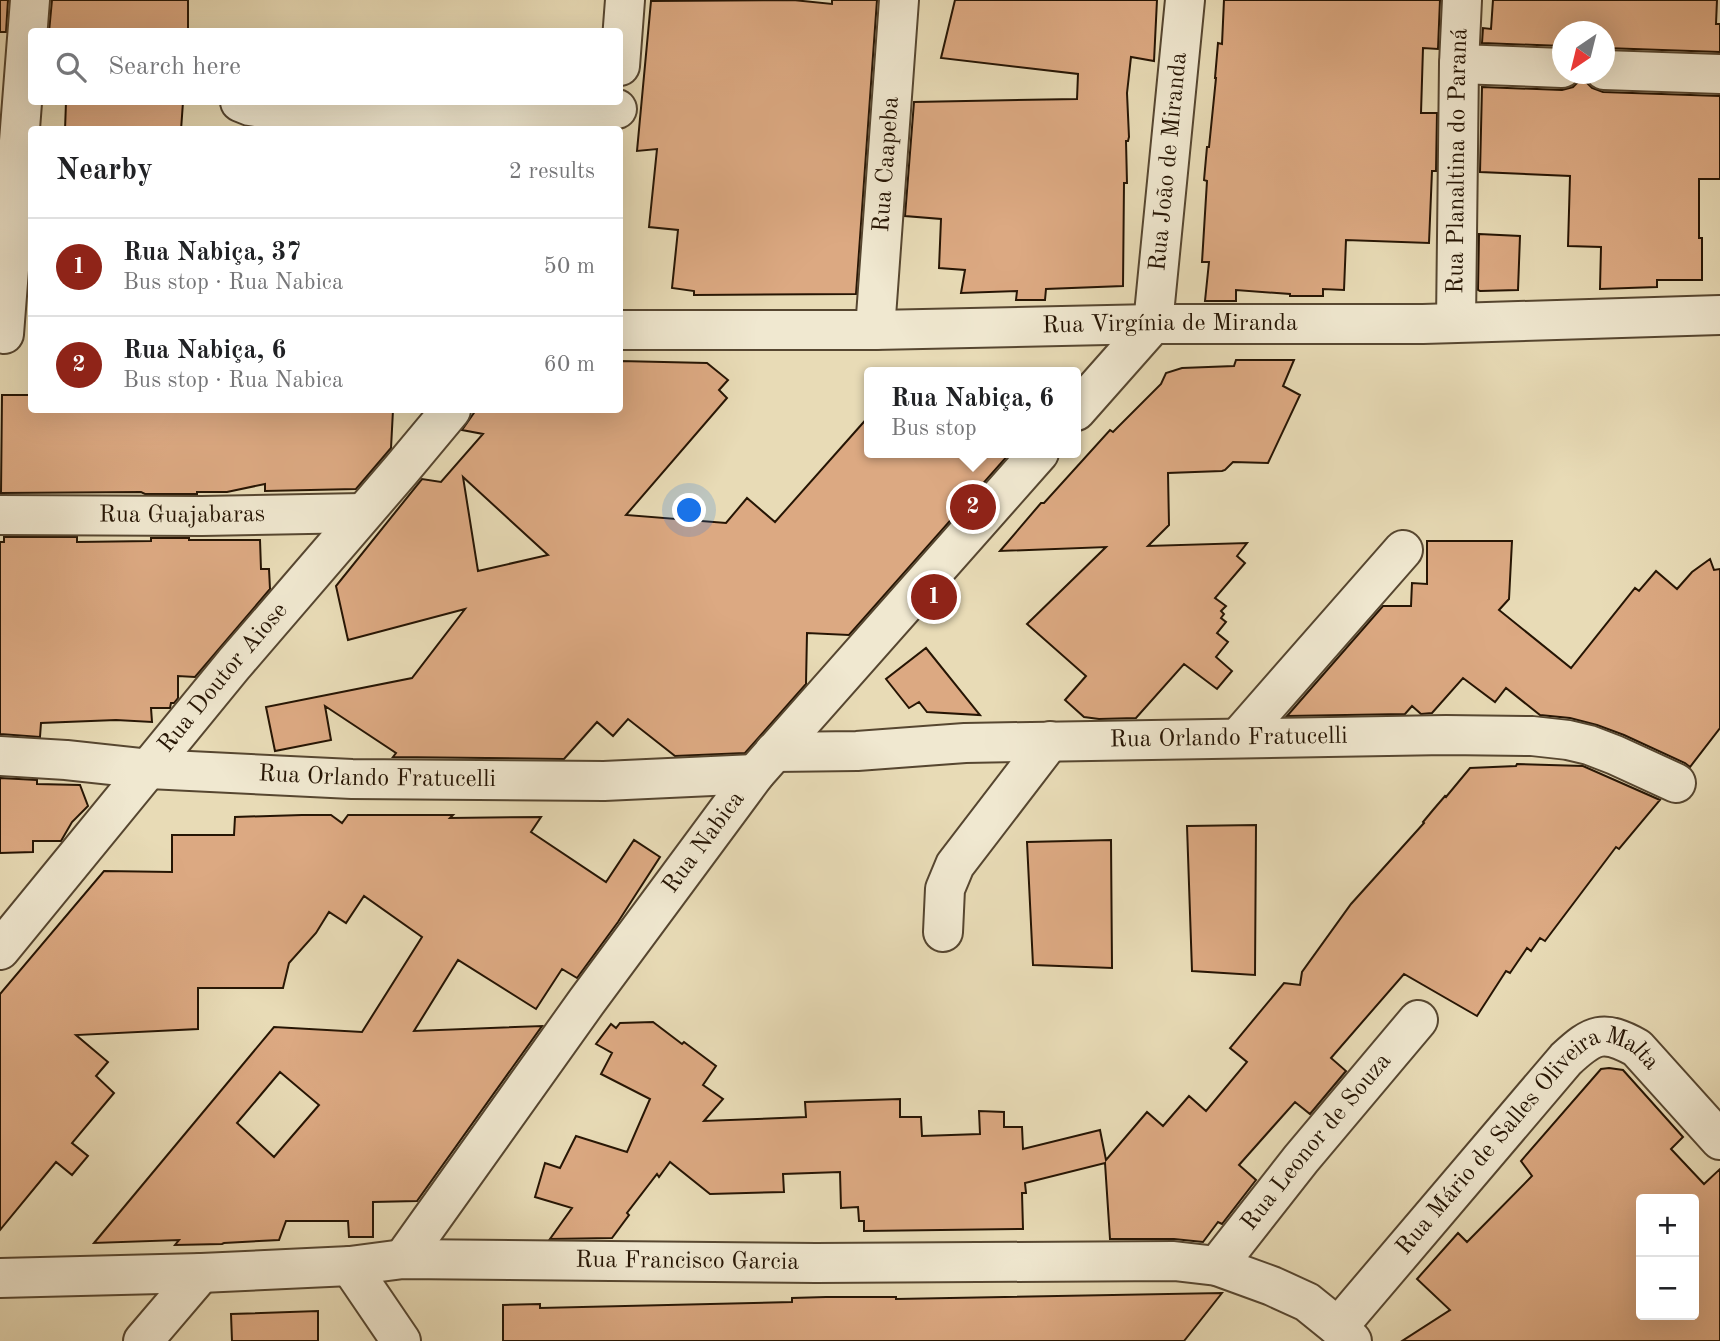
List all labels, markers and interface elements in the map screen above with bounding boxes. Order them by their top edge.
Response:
north arrow [1552,21,1615,84]
street label: Rua Planaltina do Paraná [1444,27,1473,294]
search box [28,28,623,105]
icon: search [52,48,90,86]
street label: Rua João de Miranda [1146,51,1192,272]
text: Search here [108,54,241,80]
street label: Rua Caapeba [870,96,904,233]
text: Nearby [56,156,153,186]
text: 2 results [509,160,595,183]
text: Rua Nabiça, 37 [123,240,301,266]
text: 1 [72,255,86,278]
text: 50 m [544,255,595,278]
text: Bus stop · Rua Nabica [123,271,343,294]
street label: Rua Virgínia de Miranda [1042,312,1298,338]
text: Rua Nabiça, 6 [123,338,286,364]
text: 2 [72,353,86,376]
text: 60 m [544,353,595,376]
popup [864,367,1081,458]
text: Bus stop · Rua Nabica [123,369,343,392]
text: Rua Nabiça, 6 [891,386,1054,412]
text: Bus stop [891,417,977,440]
pin: 2 [950,481,996,533]
your location [672,493,706,527]
street label: Rua Guajabaras [99,503,265,528]
pin: 1 [911,571,957,623]
street label: Rua Doutor Aiose [154,599,293,758]
street label: Rua Orlando Fratucelli [1110,725,1348,753]
street label: Rua Orlando Fratucelli [258,762,496,792]
street label: Rua Nabica [659,787,750,898]
street label: Rua Mário de Salles Oliveira Malta [1392,1024,1663,1260]
street label: Rua Leonor de Souza [1237,1049,1396,1235]
map controls [1636,1194,1699,1320]
button: + [1636,1194,1699,1257]
street label: Rua Francisco Garcia [575,1249,799,1275]
button: − [1636,1257,1699,1320]

